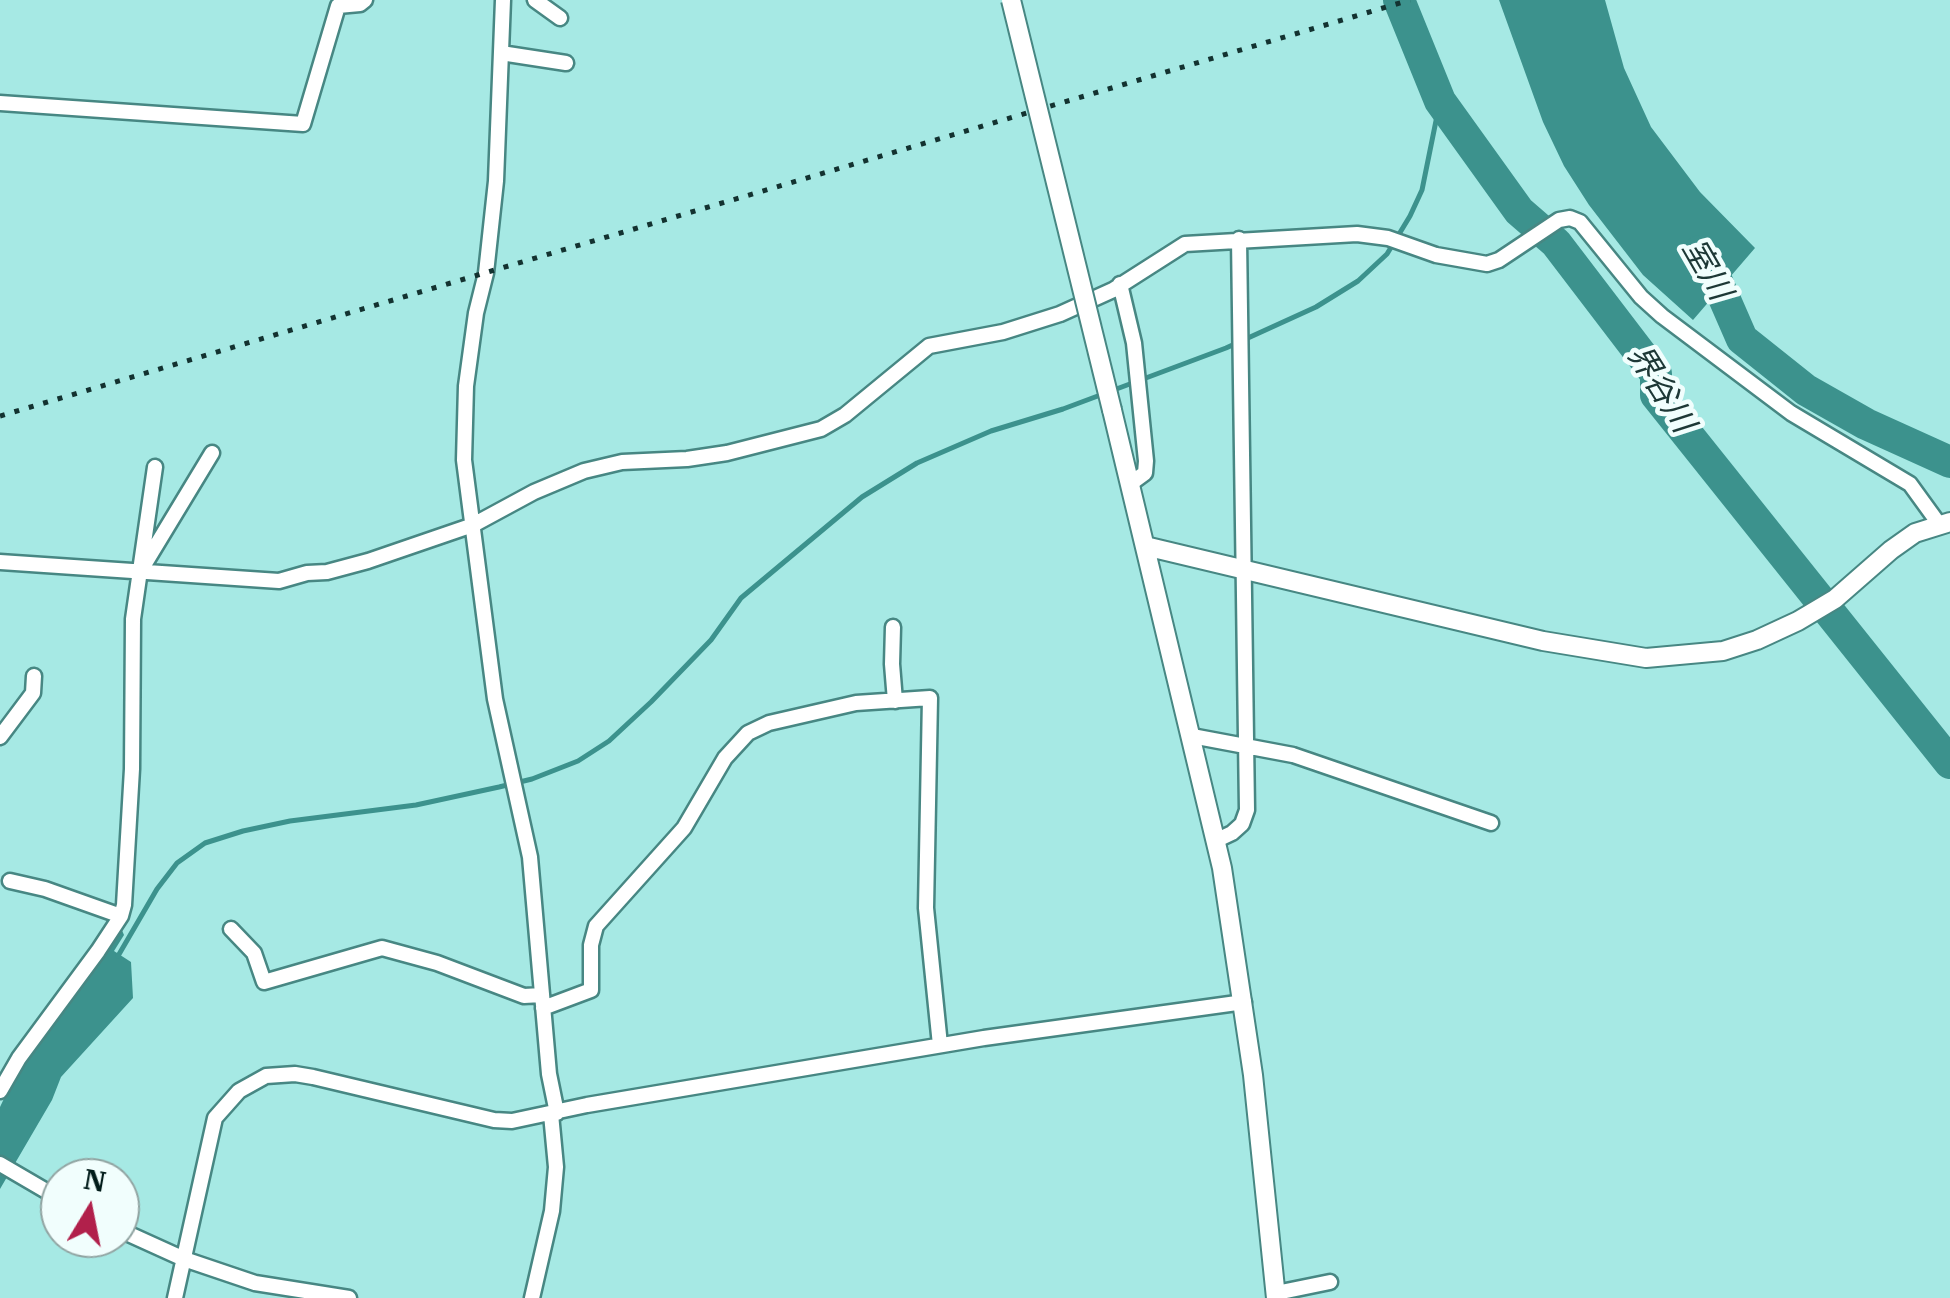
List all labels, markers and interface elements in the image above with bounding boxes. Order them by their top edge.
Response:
water label: 室川 [1673,233,1739,307]
water label: 界谷川 [1618,338,1702,440]
north arrow [40,1158,140,1258]
text: N [81,1160,109,1200]

